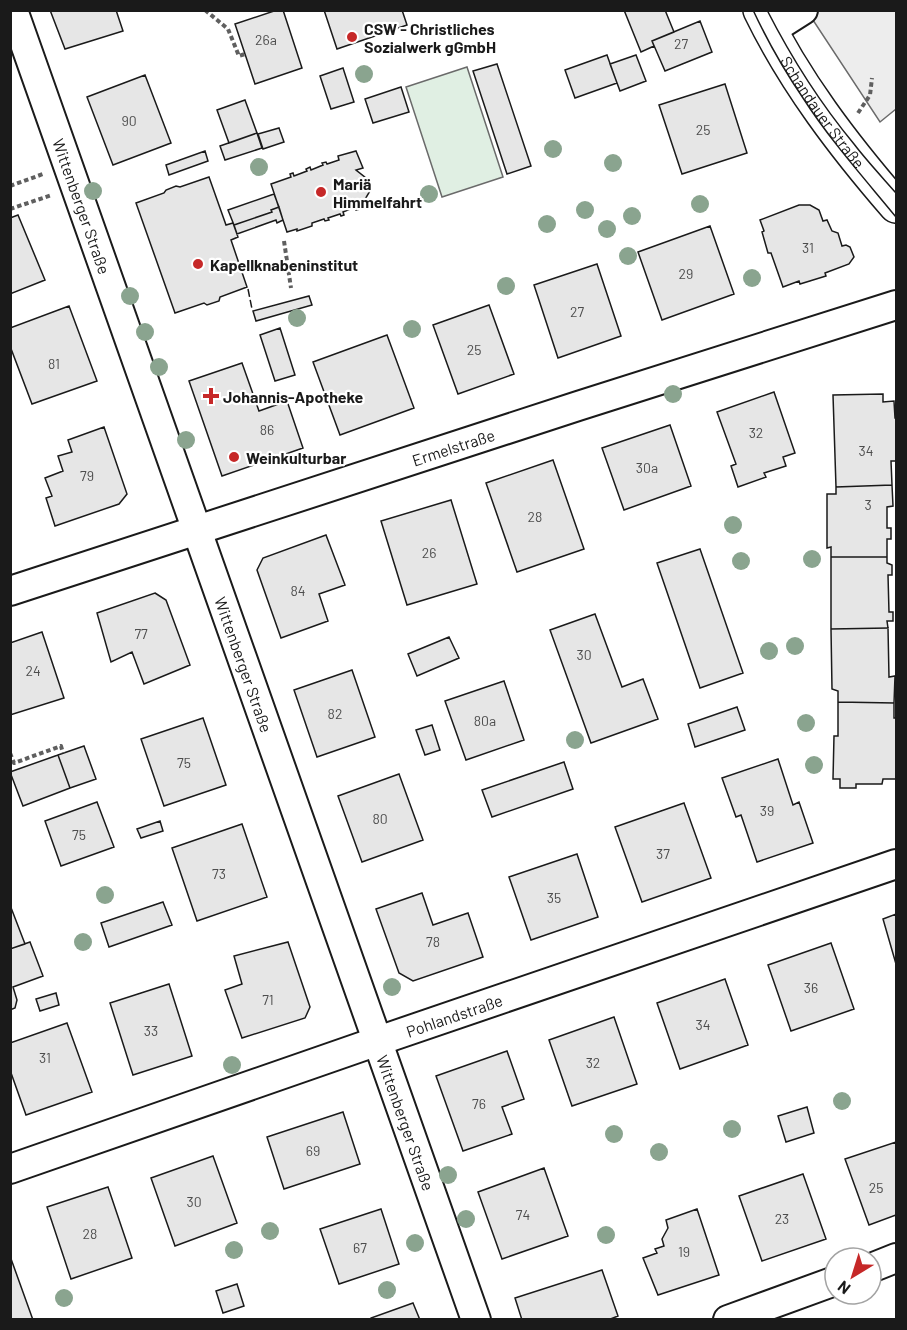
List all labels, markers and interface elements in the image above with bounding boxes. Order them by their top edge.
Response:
place label: CSW - Christliches Sozialwerk gGmbH [364,19,496,56]
marker: CSW - Christliches Sozialwerk gGmbH [345,30,359,44]
house number: 26a [255,31,277,48]
house number: 27 [674,35,688,52]
street label: Schandauer Straße [777,52,869,171]
house number: 90 [121,112,137,129]
house number: 25 [696,121,710,138]
street label: Wittenberger Straße [50,136,115,276]
place label: Mariä Himmelfahrt [333,174,422,211]
marker: Mariä Himmelfahrt [314,185,328,199]
house number: 31 [802,239,814,256]
place label: Kapellknabeninstitut [210,255,358,274]
marker: Kapellknabeninstitut [191,257,205,271]
house number: 29 [679,265,693,282]
house number: 27 [570,303,584,320]
house number: 25 [467,341,481,358]
house number: 81 [48,355,60,372]
place label: Johannis-Apotheke [223,387,363,406]
marker: Johannis-Apotheke [204,389,218,403]
house number: 86 [260,421,274,438]
street label: Ermelstraße [409,424,497,469]
house number: 32 [749,424,763,441]
house number: 34 [859,442,873,459]
place label: Weinkulturbar [246,448,346,467]
marker: Weinkulturbar [227,450,241,464]
house number: 30a [636,459,658,476]
house number: 79 [80,467,94,484]
house number: 3 [864,496,872,513]
house number: 28 [528,508,542,525]
house number: 26 [422,544,436,561]
house number: 84 [290,582,306,599]
street label: Wittenberger Straße [212,594,277,735]
house number: 77 [134,625,148,642]
house number: 30 [576,646,592,663]
house number: 24 [25,662,41,679]
house number: 82 [328,705,342,722]
house number: 80a [474,712,496,729]
house number: 75 [177,754,191,771]
house number: 39 [760,802,774,819]
house number: 80 [372,810,388,827]
house number: 75 [72,826,86,843]
house number: 37 [656,845,670,862]
house number: 73 [212,865,226,882]
house number: 35 [547,889,561,906]
house number: 78 [426,933,440,950]
house number: 36 [804,979,818,996]
street label: Pohlandstraße [403,990,505,1040]
house number: 71 [262,991,274,1008]
house number: 34 [696,1016,710,1033]
house number: 33 [144,1022,158,1039]
house number: 31 [39,1049,51,1066]
street label: Wittenberger Straße [374,1052,439,1193]
house number: 32 [586,1054,600,1071]
house number: 76 [472,1095,486,1112]
house number: 69 [306,1142,320,1159]
house number: 25 [869,1179,883,1196]
house number: 30 [186,1193,202,1210]
house number: 74 [516,1206,530,1223]
house number: 23 [775,1210,789,1227]
house number: 28 [83,1225,97,1242]
house number: 67 [353,1239,367,1256]
house number: 19 [678,1243,690,1260]
north arrow [823,1246,883,1306]
text: N [833,1277,853,1299]

